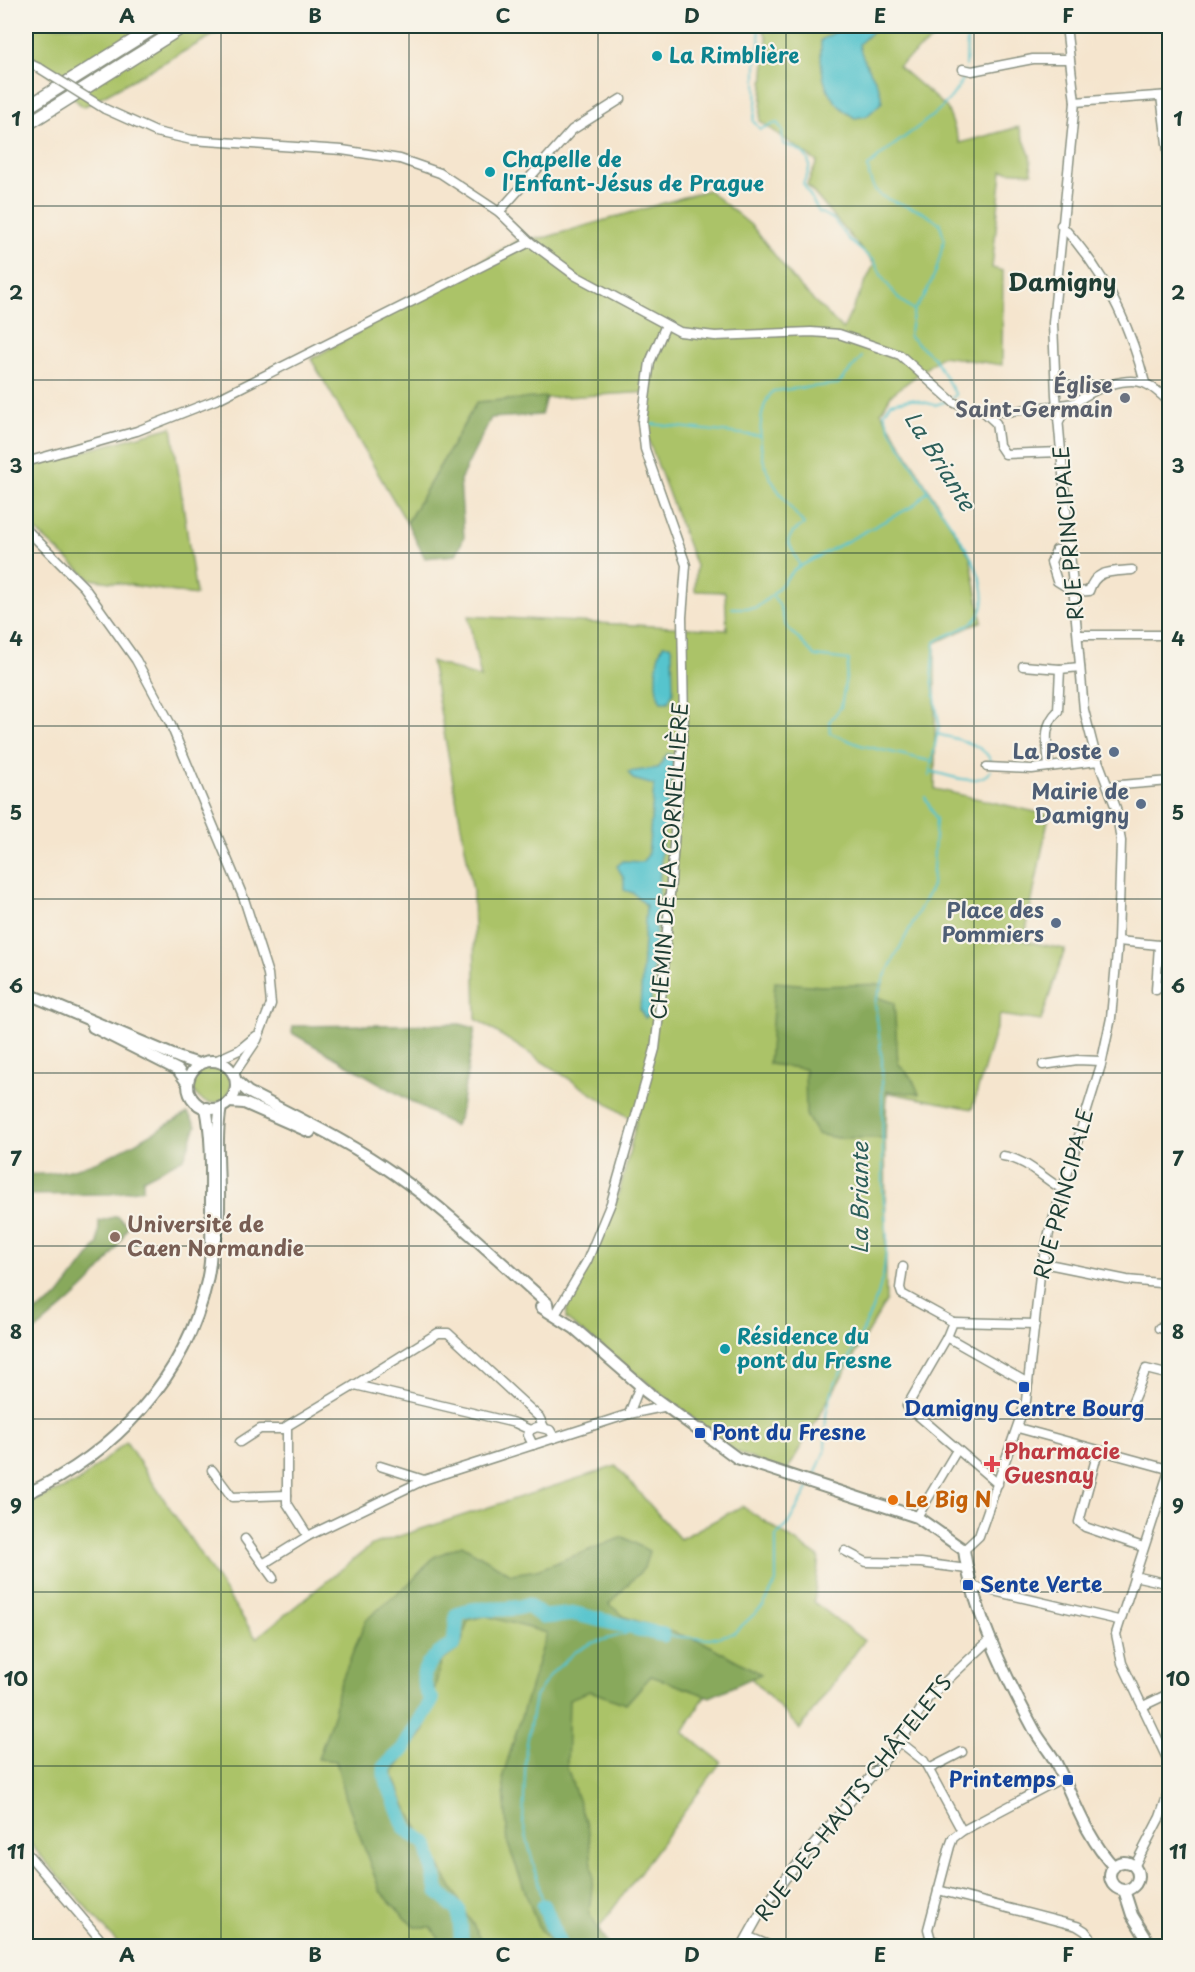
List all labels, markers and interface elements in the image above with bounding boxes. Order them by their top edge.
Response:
text: A [119,0,135,30]
text: B [308,0,322,30]
text: C [495,0,511,30]
text: D [684,0,700,30]
text: E [874,0,886,30]
text: F [1062,0,1074,30]
place label: La Rimblière [669,38,800,70]
marker: La Rimblière [650,49,664,63]
text: 1 [11,103,21,133]
text: 1 [1173,103,1183,133]
place label: Chapelle de l'Enfant-Jésus de Prague [502,142,764,198]
marker: Chapelle de l'Enfant-Jésus de Prague [483,165,497,179]
district label: Damigny [1008,263,1116,299]
text: 2 [9,277,23,307]
text: 2 [1171,277,1185,307]
place label: Église Saint-Germain [955,368,1113,424]
marker: Église Saint-Germain [1118,391,1132,405]
water label: La Briante [898,404,985,517]
street label: RUE PRINCIPALE [1043,444,1091,622]
text: 3 [9,450,23,480]
text: 3 [1171,450,1185,480]
text: 4 [9,623,23,653]
text: 4 [1171,623,1185,653]
street label: CHEMIN DE LA CORNEILLIÈRE [641,701,695,1021]
place label: La Poste [1013,734,1102,766]
marker: La Poste [1107,745,1121,759]
place label: Mairie de Damigny [1031,774,1129,830]
text: 5 [10,797,22,827]
marker: Mairie de Damigny [1134,797,1148,811]
text: 5 [1172,797,1184,827]
place label: Place des Pommiers [942,893,1044,949]
marker: Place des Pommiers [1049,916,1063,930]
text: 6 [9,970,23,1000]
text: 6 [1171,970,1185,1000]
street label: RUE PRINCIPALE [1024,1105,1100,1282]
water label: La Briante [842,1141,875,1254]
text: 7 [10,1143,22,1173]
text: 7 [1172,1143,1184,1173]
place label: Université de Caen Normandie [127,1207,304,1263]
marker: Université de Caen Normandie [108,1230,122,1244]
text: 8 [10,1316,22,1346]
text: 8 [1172,1316,1184,1346]
place label: Résidence du pont du Fresne [737,1319,892,1375]
marker: Résidence du pont du Fresne [718,1342,732,1356]
marker: Damigny Centre Bourg [1017,1380,1031,1394]
place label: Damigny Centre Bourg [904,1391,1144,1423]
place label: Pont du Fresne [712,1415,866,1447]
marker: Pont du Fresne [693,1426,707,1440]
place label: Pharmacie Guesnay [1004,1434,1120,1490]
marker: Pharmacie Guesnay [985,1457,999,1471]
place label: Le Big N [905,1482,991,1514]
text: 9 [10,1490,22,1520]
text: 9 [1172,1490,1184,1520]
marker: Le Big N [886,1493,900,1507]
place label: Sente Verte [980,1567,1102,1599]
marker: Sente Verte [961,1578,975,1592]
text: 10 [4,1663,28,1693]
text: 10 [1166,1663,1190,1693]
street label: RUE DES HAUTS CHÂTELETS [746,1667,959,1927]
place label: Printemps [948,1762,1056,1794]
marker: Printemps [1061,1773,1075,1787]
text: 11 [7,1836,25,1866]
text: 11 [1169,1836,1187,1866]
text: A [119,1939,135,1969]
text: B [308,1939,322,1969]
text: C [495,1939,511,1969]
text: D [684,1939,700,1969]
text: E [874,1939,886,1969]
text: F [1062,1939,1074,1969]

